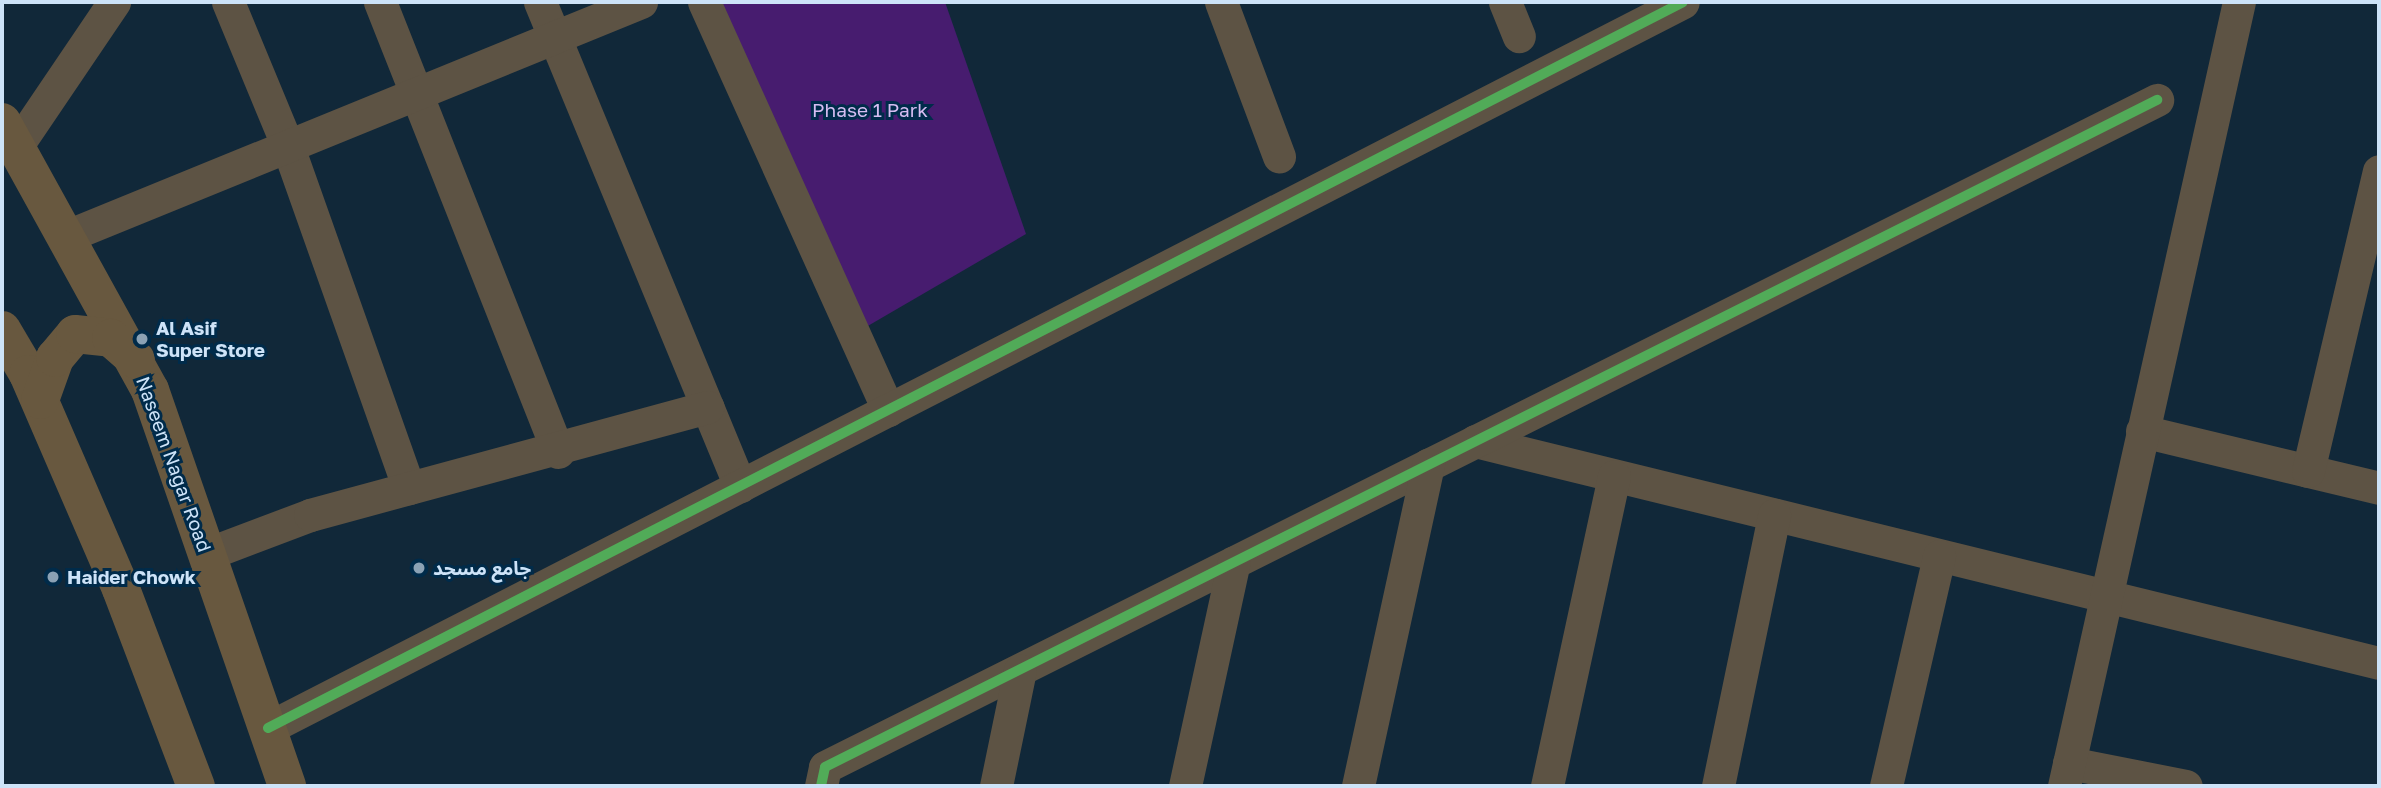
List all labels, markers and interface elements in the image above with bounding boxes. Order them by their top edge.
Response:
park label: Phase 1 Park [812,99,928,121]
place label: Al Asif Super Store [156,317,265,361]
marker: Al Asif Super Store [134,331,150,347]
street label: Naseem Nagar Road [132,373,216,555]
place label: جامع مسجد [433,557,531,579]
marker: جامع مسجد [411,560,427,576]
place label: Haider Chowk [67,566,196,588]
marker: Haider Chowk [45,569,61,585]

